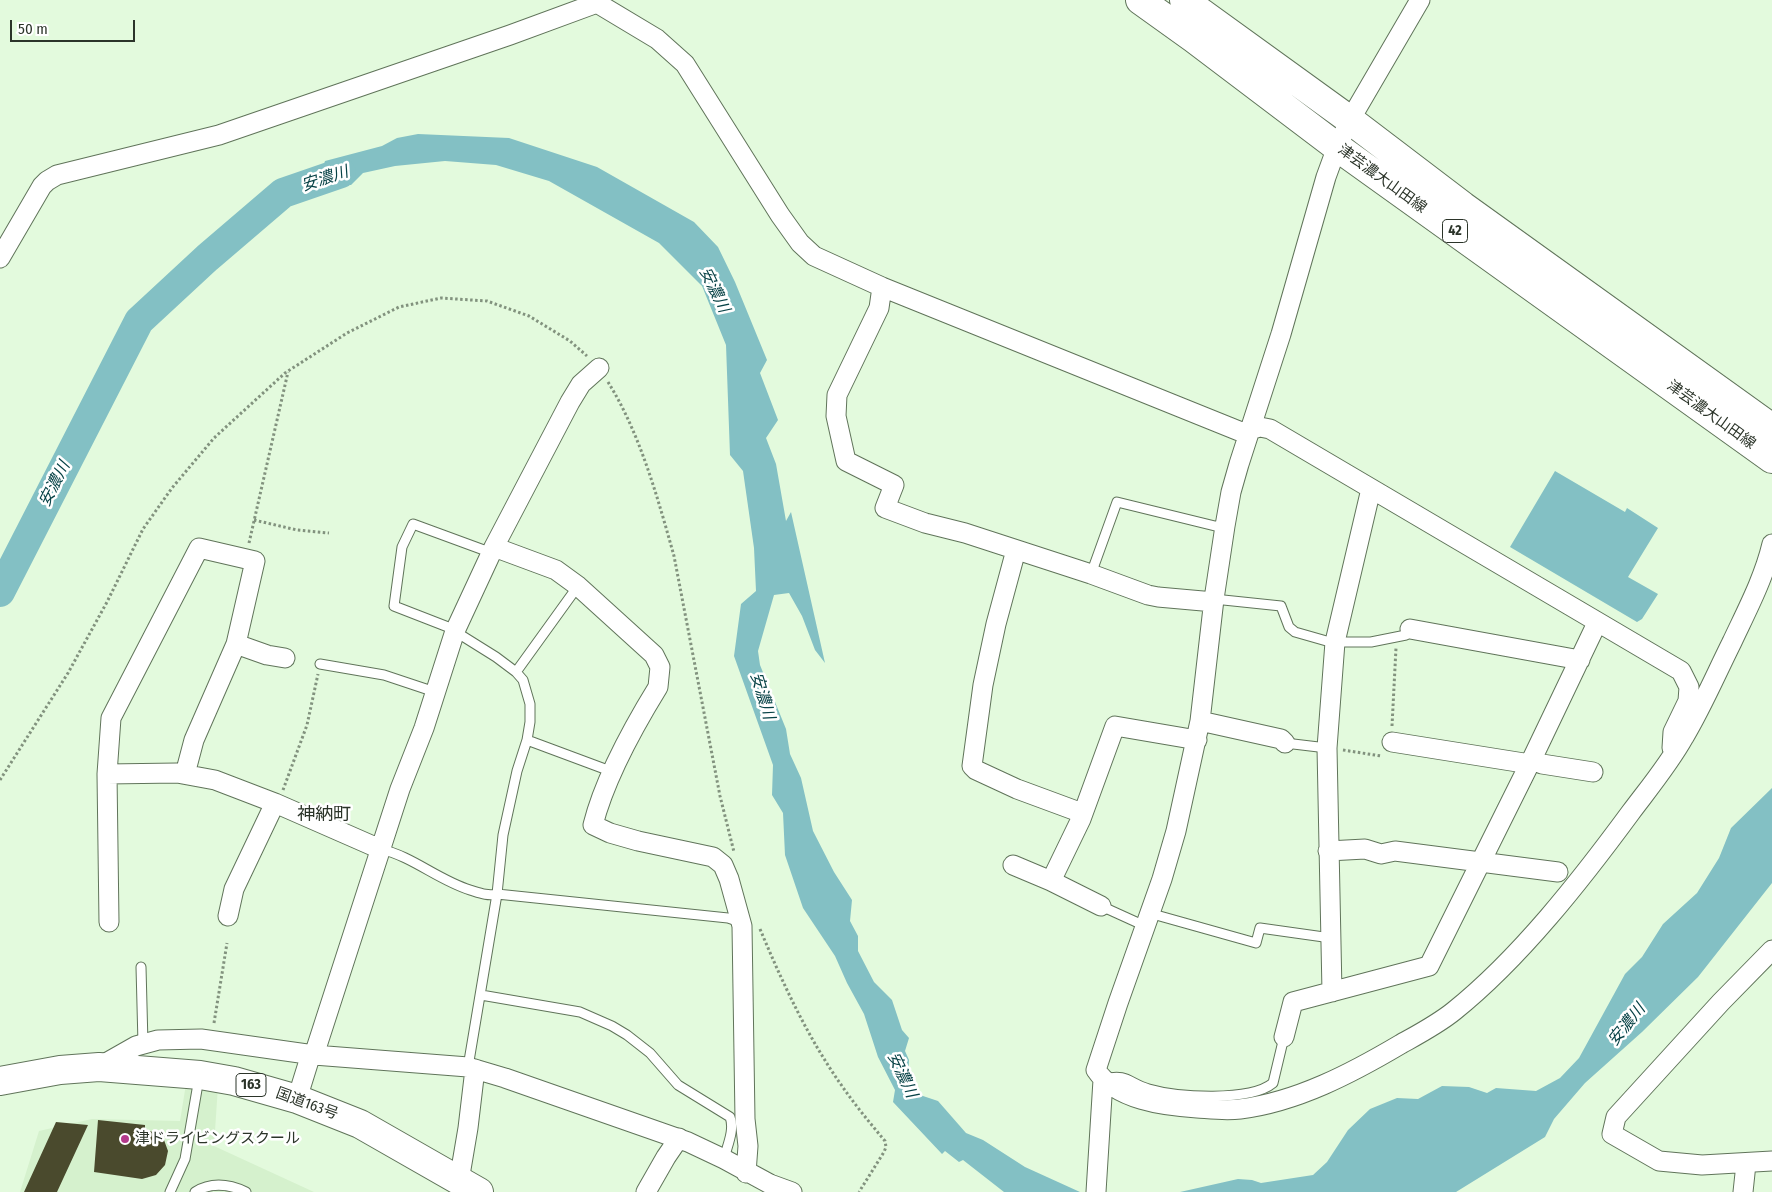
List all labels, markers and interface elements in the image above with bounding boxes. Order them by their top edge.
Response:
scale bar [12,10,138,42]
text: 50 m [18,20,48,38]
street label: 津芸濃大山田線 [1334,141,1430,217]
water label: 安濃川 [299,162,351,196]
road number: 42 [1442,220,1468,242]
water label: 安濃川 [695,264,733,316]
street label: 津芸濃大山田線 [1663,377,1759,453]
water label: 安濃川 [36,458,74,510]
water label: 安濃川 [746,670,778,722]
district label: 神納町 [297,804,351,826]
water label: 安濃川 [1604,1000,1650,1050]
water label: 安濃川 [883,1049,921,1101]
road number: 163 [236,1074,266,1096]
street label: 国道163号 [273,1084,341,1124]
place label: 津ドライビングスクール [135,1130,300,1148]
marker: 津ドライビングスクール [119,1133,131,1145]

